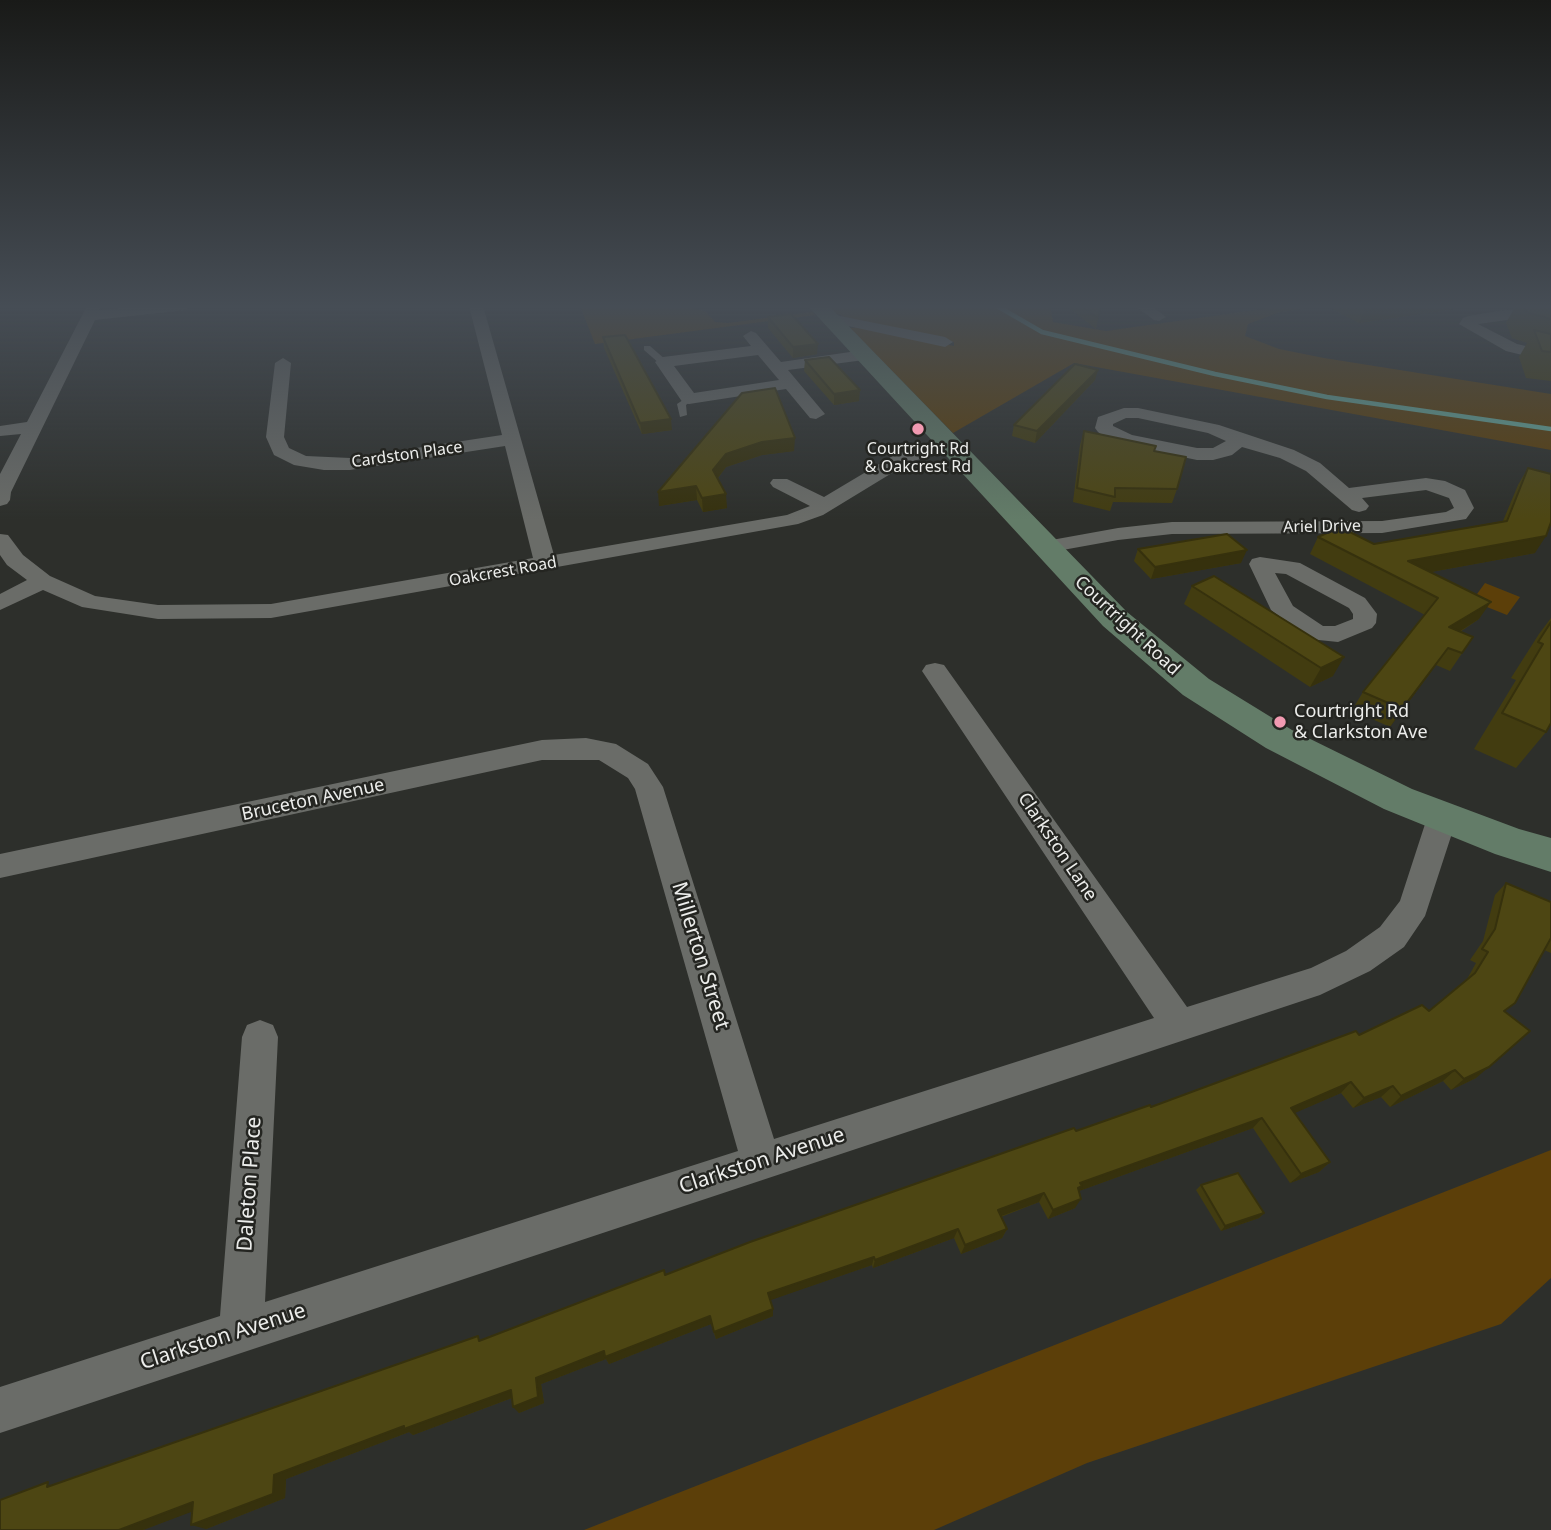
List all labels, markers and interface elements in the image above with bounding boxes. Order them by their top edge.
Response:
marker: Courtright Rd & Oakcrest Rd [910,421,926,437]
street label: Cardston Place [350,438,464,472]
place label: Courtright Rd & Oakcrest Rd [865,439,971,477]
street label: Ariel Drive [1283,517,1361,537]
street label: Oakcrest Road [448,553,558,591]
street label: Courtright Road [1070,572,1184,680]
place label: Courtright Rd & Clarkston Ave [1294,701,1428,744]
marker: Courtright Rd & Clarkston Ave [1272,714,1288,730]
street label: Bruceton Avenue [240,774,386,826]
street label: Clarkston Lane [1013,789,1101,905]
street label: Millerton Street [666,879,734,1033]
street label: Daleton Place [233,1116,267,1252]
street label: Clarkston Avenue [676,1122,848,1200]
street label: Clarkston Avenue [137,1298,309,1376]

